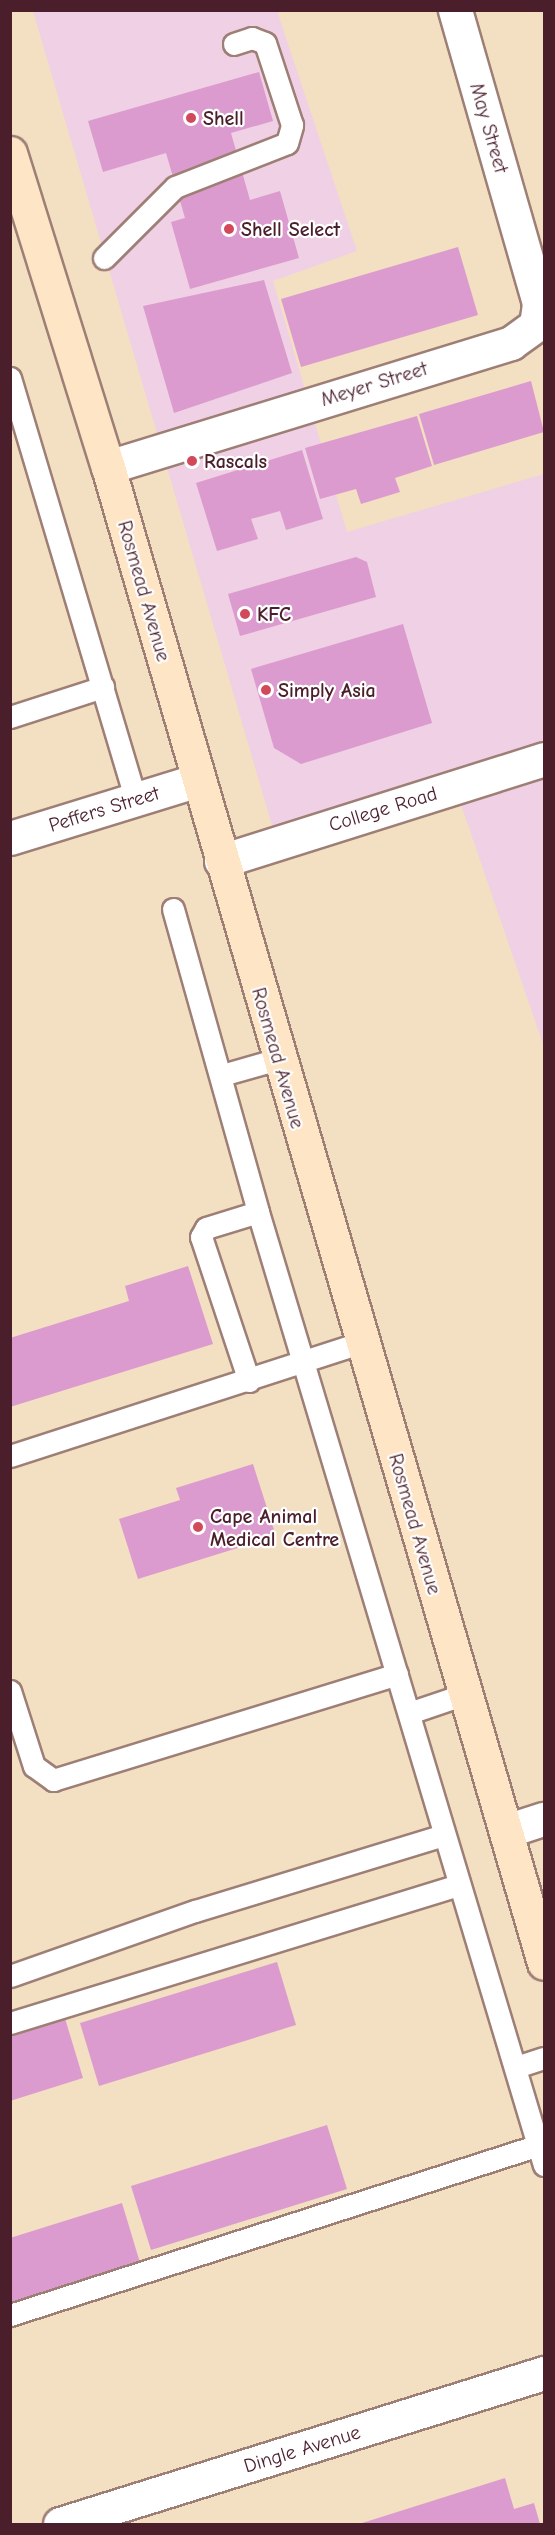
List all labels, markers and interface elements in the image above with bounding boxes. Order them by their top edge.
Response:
street label: May Street [465,80,513,176]
place label: Shell [203,106,244,130]
marker: Shell [184,111,198,125]
place label: Shell Select [241,217,340,241]
marker: Shell Select [222,222,236,236]
street label: Meyer Street [318,356,430,412]
place label: Rascals [204,449,267,473]
marker: Rascals [185,454,199,468]
street label: Rosmead Avenue [112,518,176,664]
place label: KFC [257,602,291,626]
marker: KFC [238,607,252,621]
place label: Simply Asia [278,678,376,702]
marker: Simply Asia [259,683,273,697]
street label: Peffers Street [46,781,162,837]
street label: College Road [326,781,440,837]
street label: Rosmead Avenue [246,985,310,1131]
street label: Rosmead Avenue [383,1451,447,1597]
place label: Cape Animal Medical Centre [210,1504,339,1551]
marker: Cape Animal Medical Centre [191,1520,205,1534]
street label: Dingle Avenue [241,2420,363,2478]

